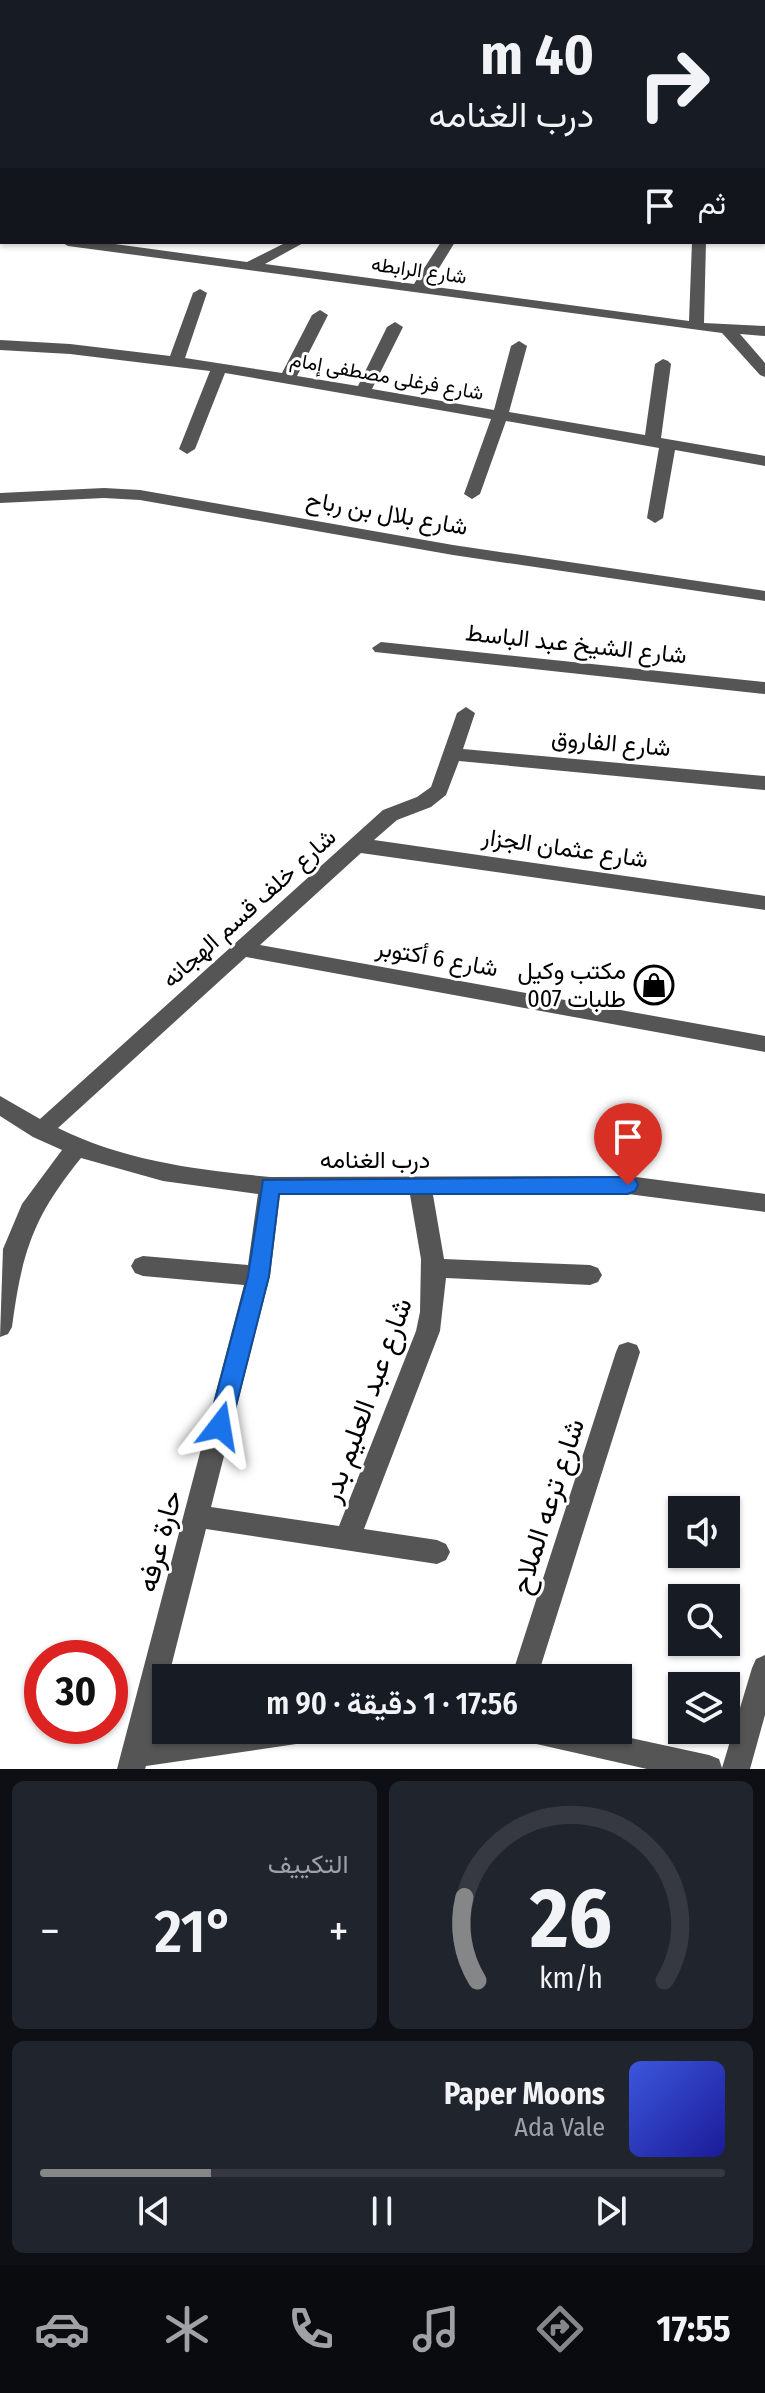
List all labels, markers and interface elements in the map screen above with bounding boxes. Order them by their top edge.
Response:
text: 40 m [480,22,594,89]
icon: right [622,32,726,136]
text: درب الغنامه [429,93,594,137]
icon: arrive [638,184,682,228]
text: ثم [698,186,726,222]
street label: شارع الرابطه [369,251,468,291]
street label: شارع فرغلى مصطفى إمام [288,347,486,407]
street label: شارع بلال بن رباح [304,485,470,543]
street label: شارع الشيخ عبد الباسط [464,618,688,673]
street label: شارع الفاروق [550,724,672,764]
street label: شارع عثمان الجزار [479,822,650,875]
street label: شارع خلف قسم الهجانه [156,823,343,995]
street label: شارع 6 أكتوبر [373,933,500,984]
place label: مكتب وكيل طلبات 007 [517,957,626,1013]
shop icon: مكتب وكيل طلبات 007 [633,964,675,1006]
pin [594,1103,662,1185]
icon: arrive [606,1115,650,1159]
street label: درب الغنامه [320,1146,430,1175]
street label: شارع عبد العليم بدر [314,1293,421,1509]
position arrow [178,1384,262,1468]
street label: شارع ترعه الملاح [504,1414,593,1598]
street label: حارة عرفه [130,1487,190,1596]
map controls [668,1496,740,1744]
button: sound [668,1496,740,1568]
button: search [668,1584,740,1656]
speed limit sign: 30 [24,1640,128,1744]
button: layers [668,1672,740,1744]
text: 17:56 · 1 دقيقة · 90 m [266,1686,518,1722]
text: التكييف [268,1849,349,1880]
text: 26 [529,1869,612,1969]
text: 21° [154,1896,234,1968]
text: − [40,1905,60,1958]
text: + [328,1905,348,1958]
text: km/h [539,1961,603,1996]
text: Paper Moons [444,2076,605,2112]
text: Ada Vale [514,2112,605,2143]
icon: previous [132,2189,176,2233]
icon: pause [360,2189,404,2233]
icon: next [589,2189,633,2233]
icon: car [34,2301,90,2357]
icon: climate [159,2301,215,2357]
icon: phone [283,2301,339,2357]
icon: music [408,2301,464,2357]
icon: directions [532,2301,588,2357]
text: 17:55 [657,2307,731,2351]

